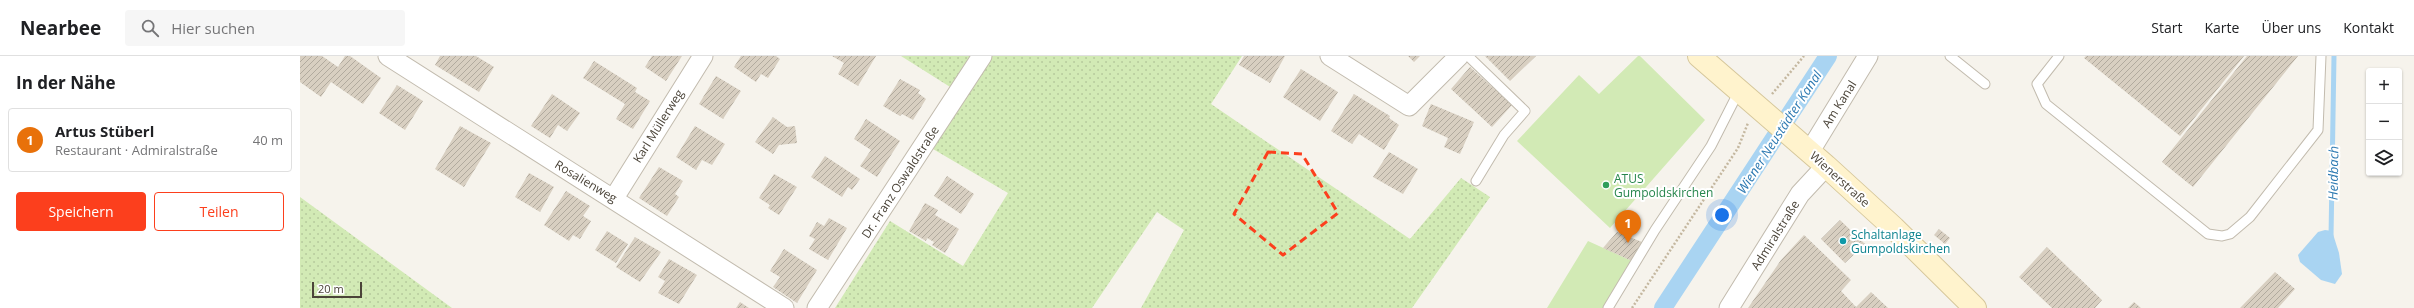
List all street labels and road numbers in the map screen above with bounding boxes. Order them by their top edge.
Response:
street label: Am Kanal [1818,77,1860,131]
street label: Karl Müllerweg [629,86,688,166]
street label: Dr. Franz Oswaldstraße [857,122,943,242]
street label: Wienerstraße [1806,147,1874,211]
street label: Rosalienweg [552,156,621,206]
street label: Admiralstraße [1747,197,1803,273]

